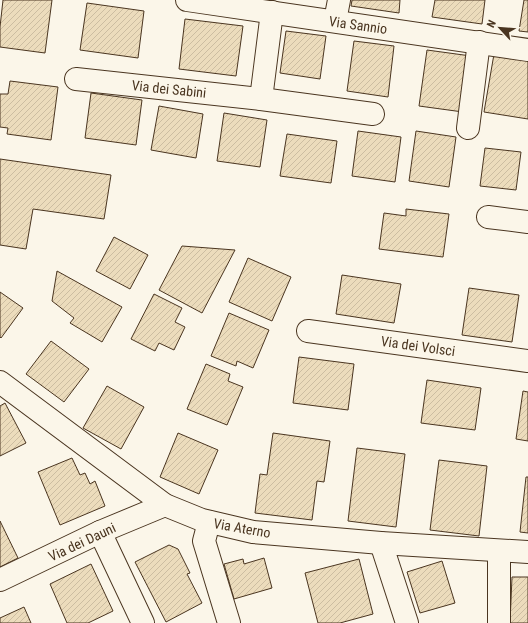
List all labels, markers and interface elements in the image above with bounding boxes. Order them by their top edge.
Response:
north arrow [480,8,520,48]
street label: Via Sannio [328,13,388,37]
text: N [484,18,499,30]
street label: Via dei Sabini [131,77,207,101]
street label: Via dei Volsci [380,333,456,359]
street label: Via Aterno [212,515,272,541]
street label: Via dei Dauni [46,519,118,565]

